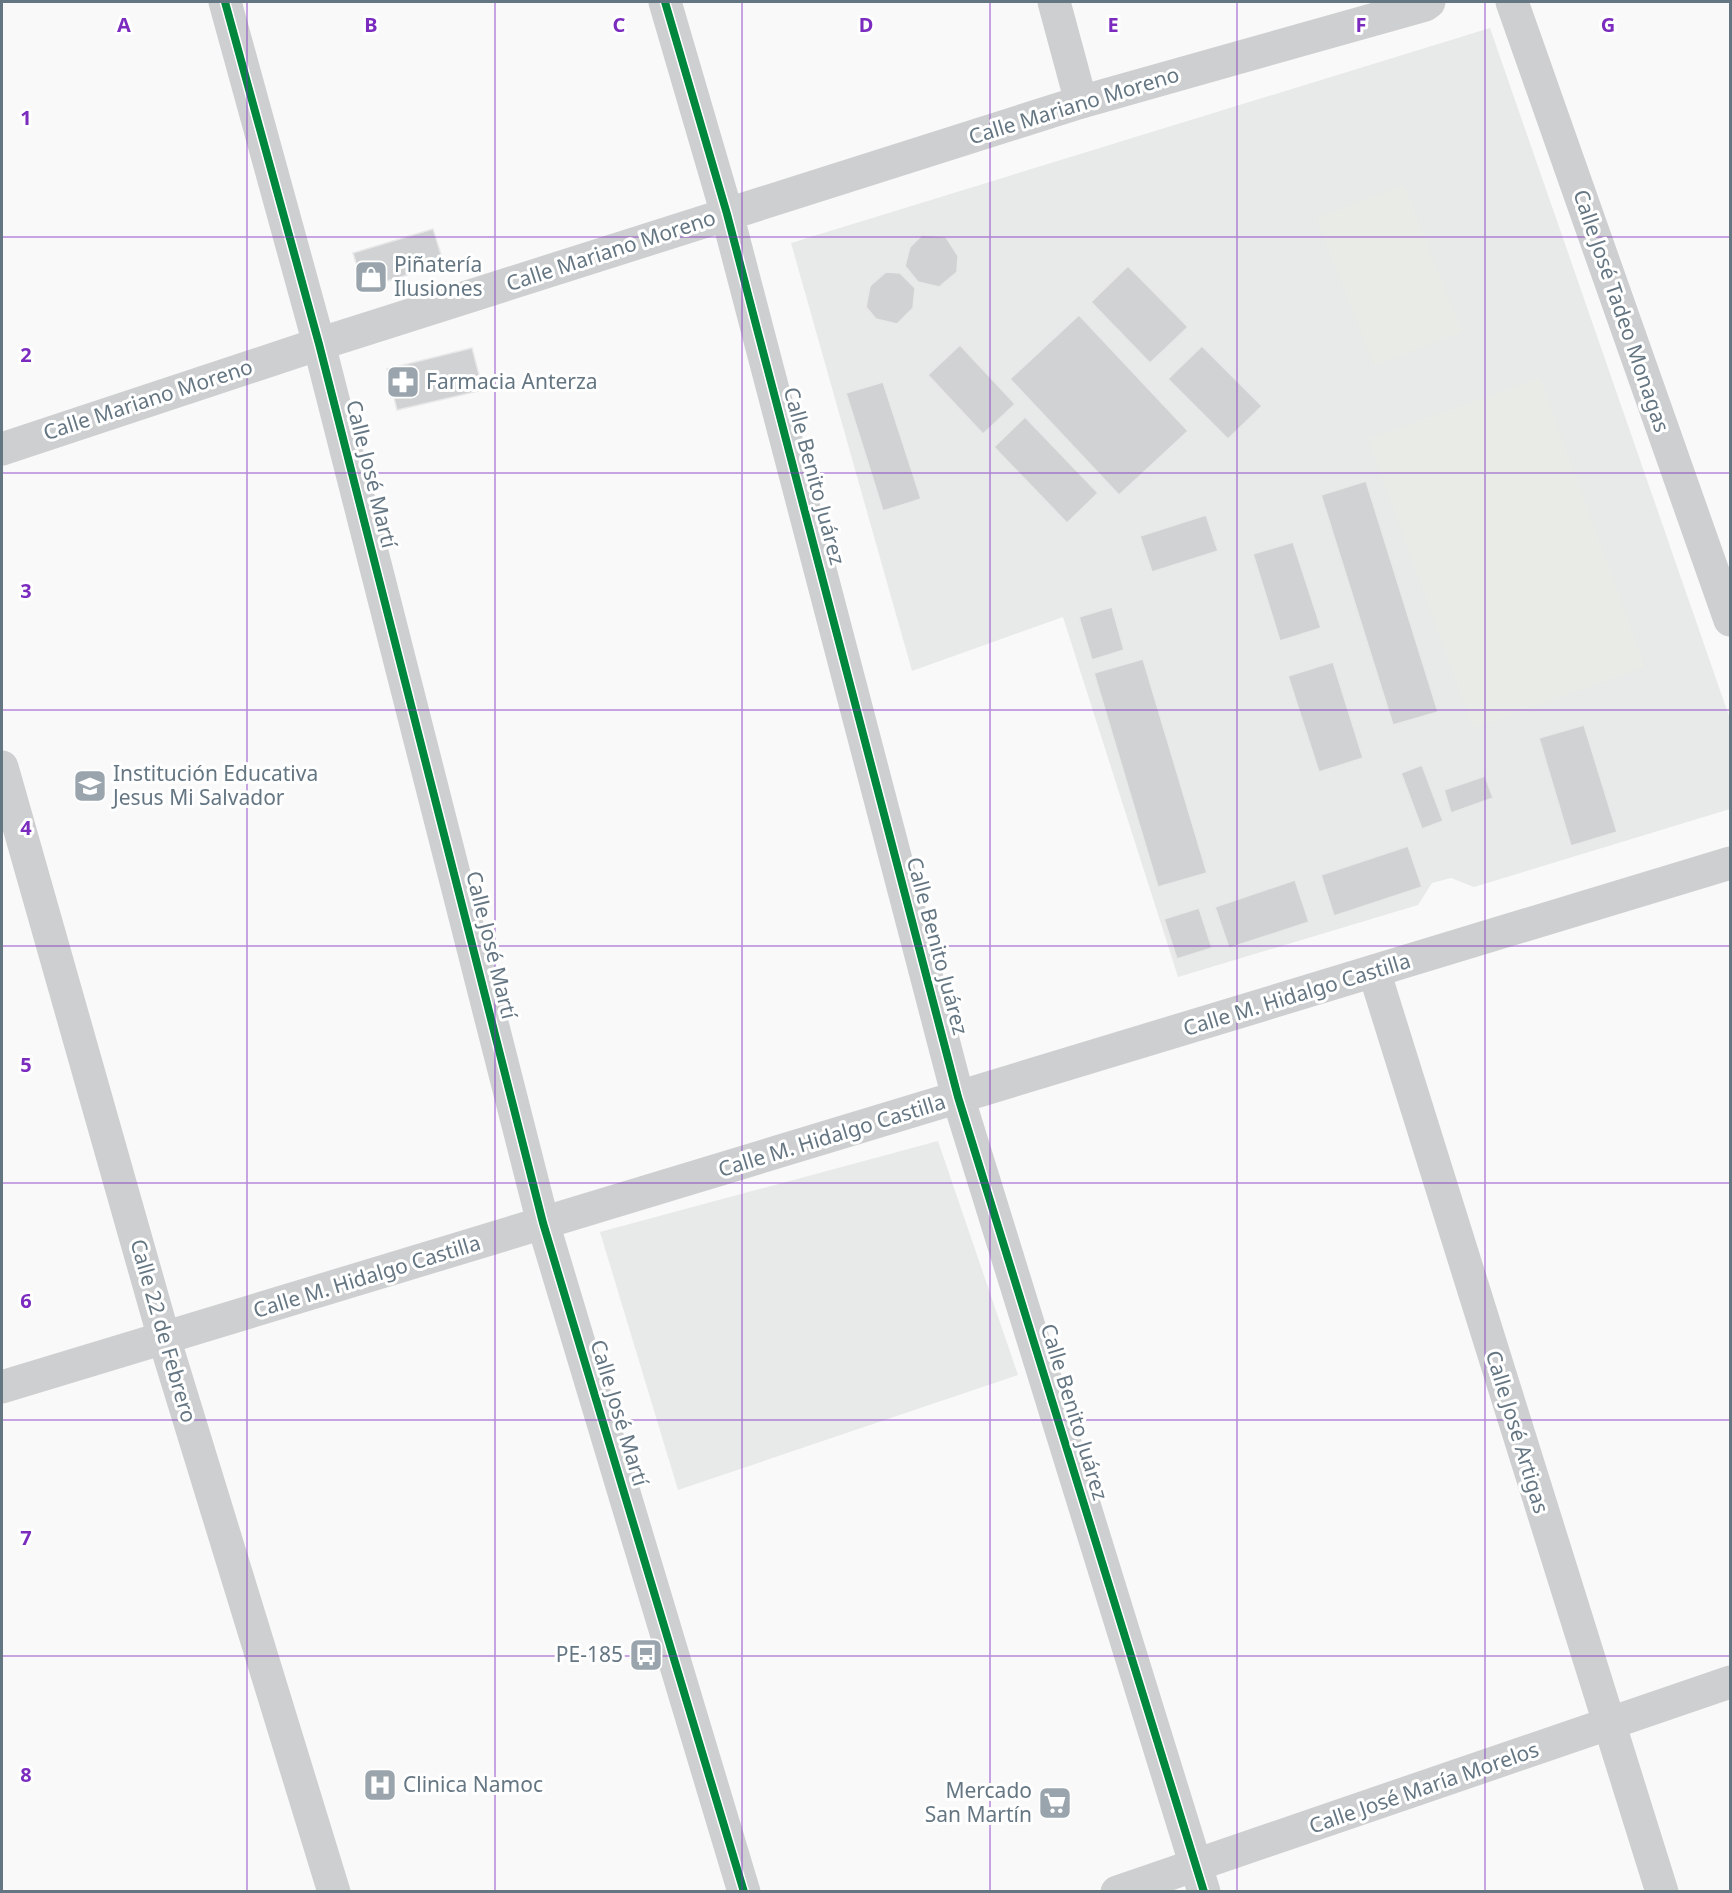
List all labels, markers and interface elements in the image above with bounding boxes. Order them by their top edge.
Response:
text: A [117,11,131,38]
text: B [364,11,378,38]
text: C [613,11,626,38]
text: D [859,11,873,38]
text: E [1107,11,1119,38]
text: F [1356,11,1366,38]
text: G [1601,11,1615,38]
street label: Calle Mariano Moreno [965,60,1182,150]
text: 1 [20,104,32,131]
street label: Calle José Tadeo Monagas [1567,186,1677,436]
street label: Calle Mariano Moreno [502,203,719,297]
place label: Piñatería Ilusiones [394,250,483,302]
shop icon: Piñatería Ilusiones [353,259,389,295]
text: 2 [20,341,32,368]
street label: Calle Mariano Moreno [39,352,256,446]
pharmacy icon: Farmacia Anterza [385,364,421,400]
place label: Farmacia Anterza [426,367,598,395]
street label: Calle Benito Juárez [778,384,852,568]
street label: Calle José Martí [340,397,404,551]
text: 3 [20,577,32,604]
place label: Institución Educativa Jesus Mi Salvador [111,759,318,811]
school or university icon: Institución Educativa Jesus Mi Salvador [72,768,108,804]
text: 4 [20,814,32,841]
street label: Calle Benito Juárez [901,854,975,1038]
street label: Calle José Martí [460,868,524,1022]
street label: Calle M. Hidalgo Castilla [1180,946,1414,1042]
text: 5 [20,1051,32,1078]
street label: Calle M. Hidalgo Castilla [715,1087,949,1183]
street label: Calle M. Hidalgo Castilla [250,1228,484,1324]
street label: Calle 22 de Febrero [124,1236,204,1426]
text: 6 [20,1287,32,1314]
street label: Calle Benito Juárez [1035,1320,1115,1503]
street label: Calle José Martí [584,1336,656,1490]
street label: Calle José Artigas [1480,1347,1556,1517]
text: 7 [20,1524,32,1551]
bus stop icon: PE-185 [628,1637,664,1673]
place label: PE-185 [556,1640,623,1668]
street label: Calle José María Morelos [1305,1735,1542,1840]
text: 8 [20,1761,32,1788]
hospital icon: Clinica Namoc [362,1767,398,1803]
place label: Clinica Namoc [403,1770,543,1798]
place label: Mercado San Martín [925,1776,1032,1828]
supermarket icon: Mercado San Martín [1037,1785,1073,1821]

